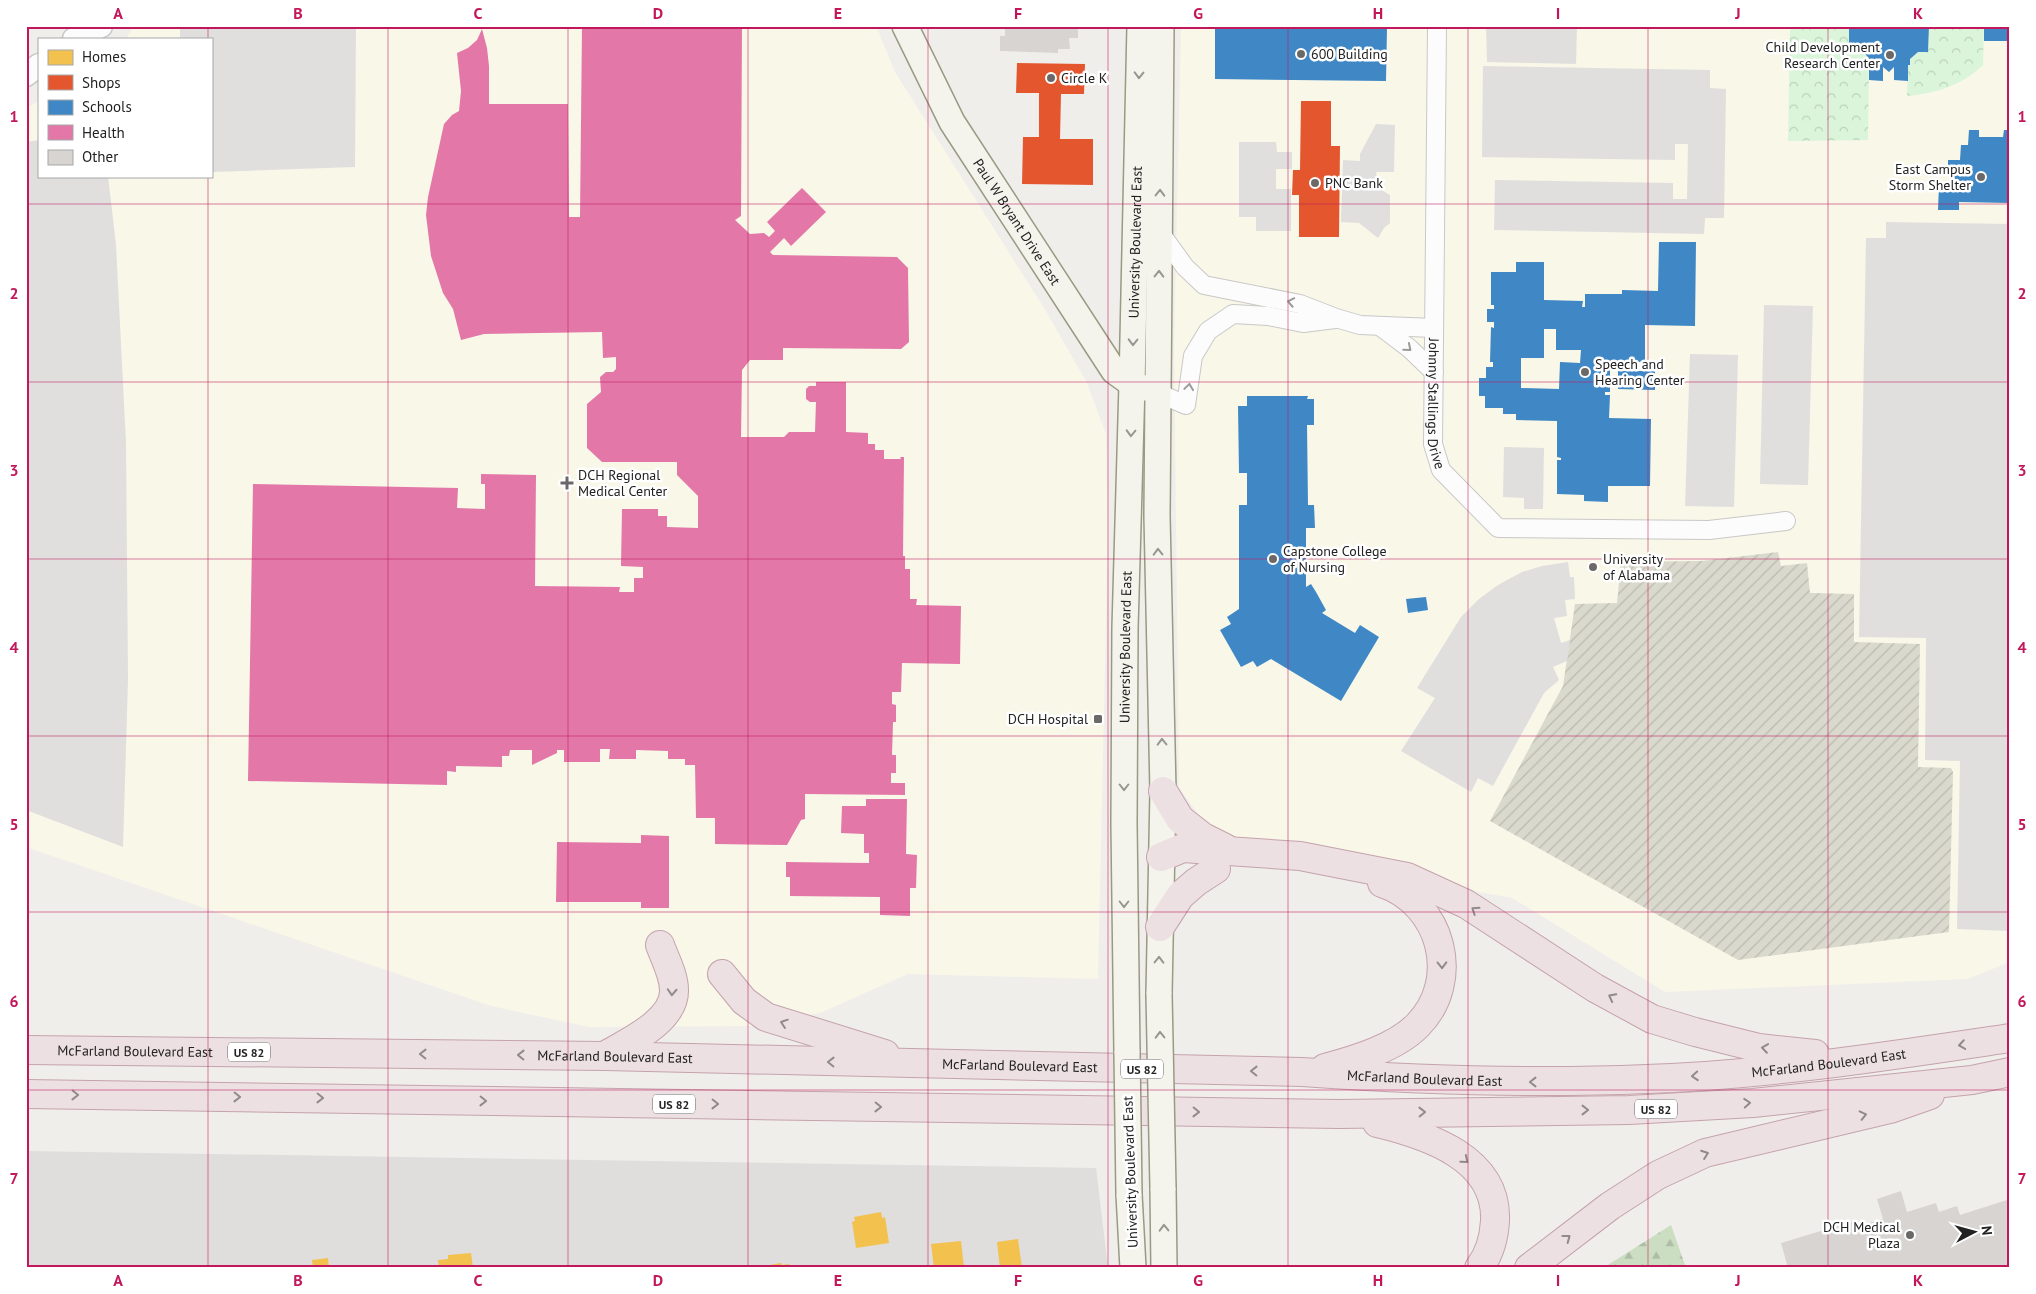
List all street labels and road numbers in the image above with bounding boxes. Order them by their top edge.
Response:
street label: Paul W Bryant Drive East [969,155,1065,289]
street label: University Boulevard East [1124,166,1146,319]
street label: Johnny Stallings Drive [1424,337,1449,471]
street label: University Boulevard East [1116,570,1136,723]
street label: McFarland Boulevard East [57,1041,213,1061]
road number: US 82 [228,1042,270,1062]
street label: McFarland Boulevard East [1751,1044,1907,1081]
street label: McFarland Boulevard East [537,1046,693,1067]
street label: McFarland Boulevard East [942,1055,1098,1076]
road number: US 82 [1121,1060,1163,1078]
street label: McFarland Boulevard East [1346,1066,1503,1090]
road number: US 82 [653,1094,695,1114]
street label: University Boulevard East [1118,1095,1142,1248]
road number: US 82 [1635,1100,1677,1118]

